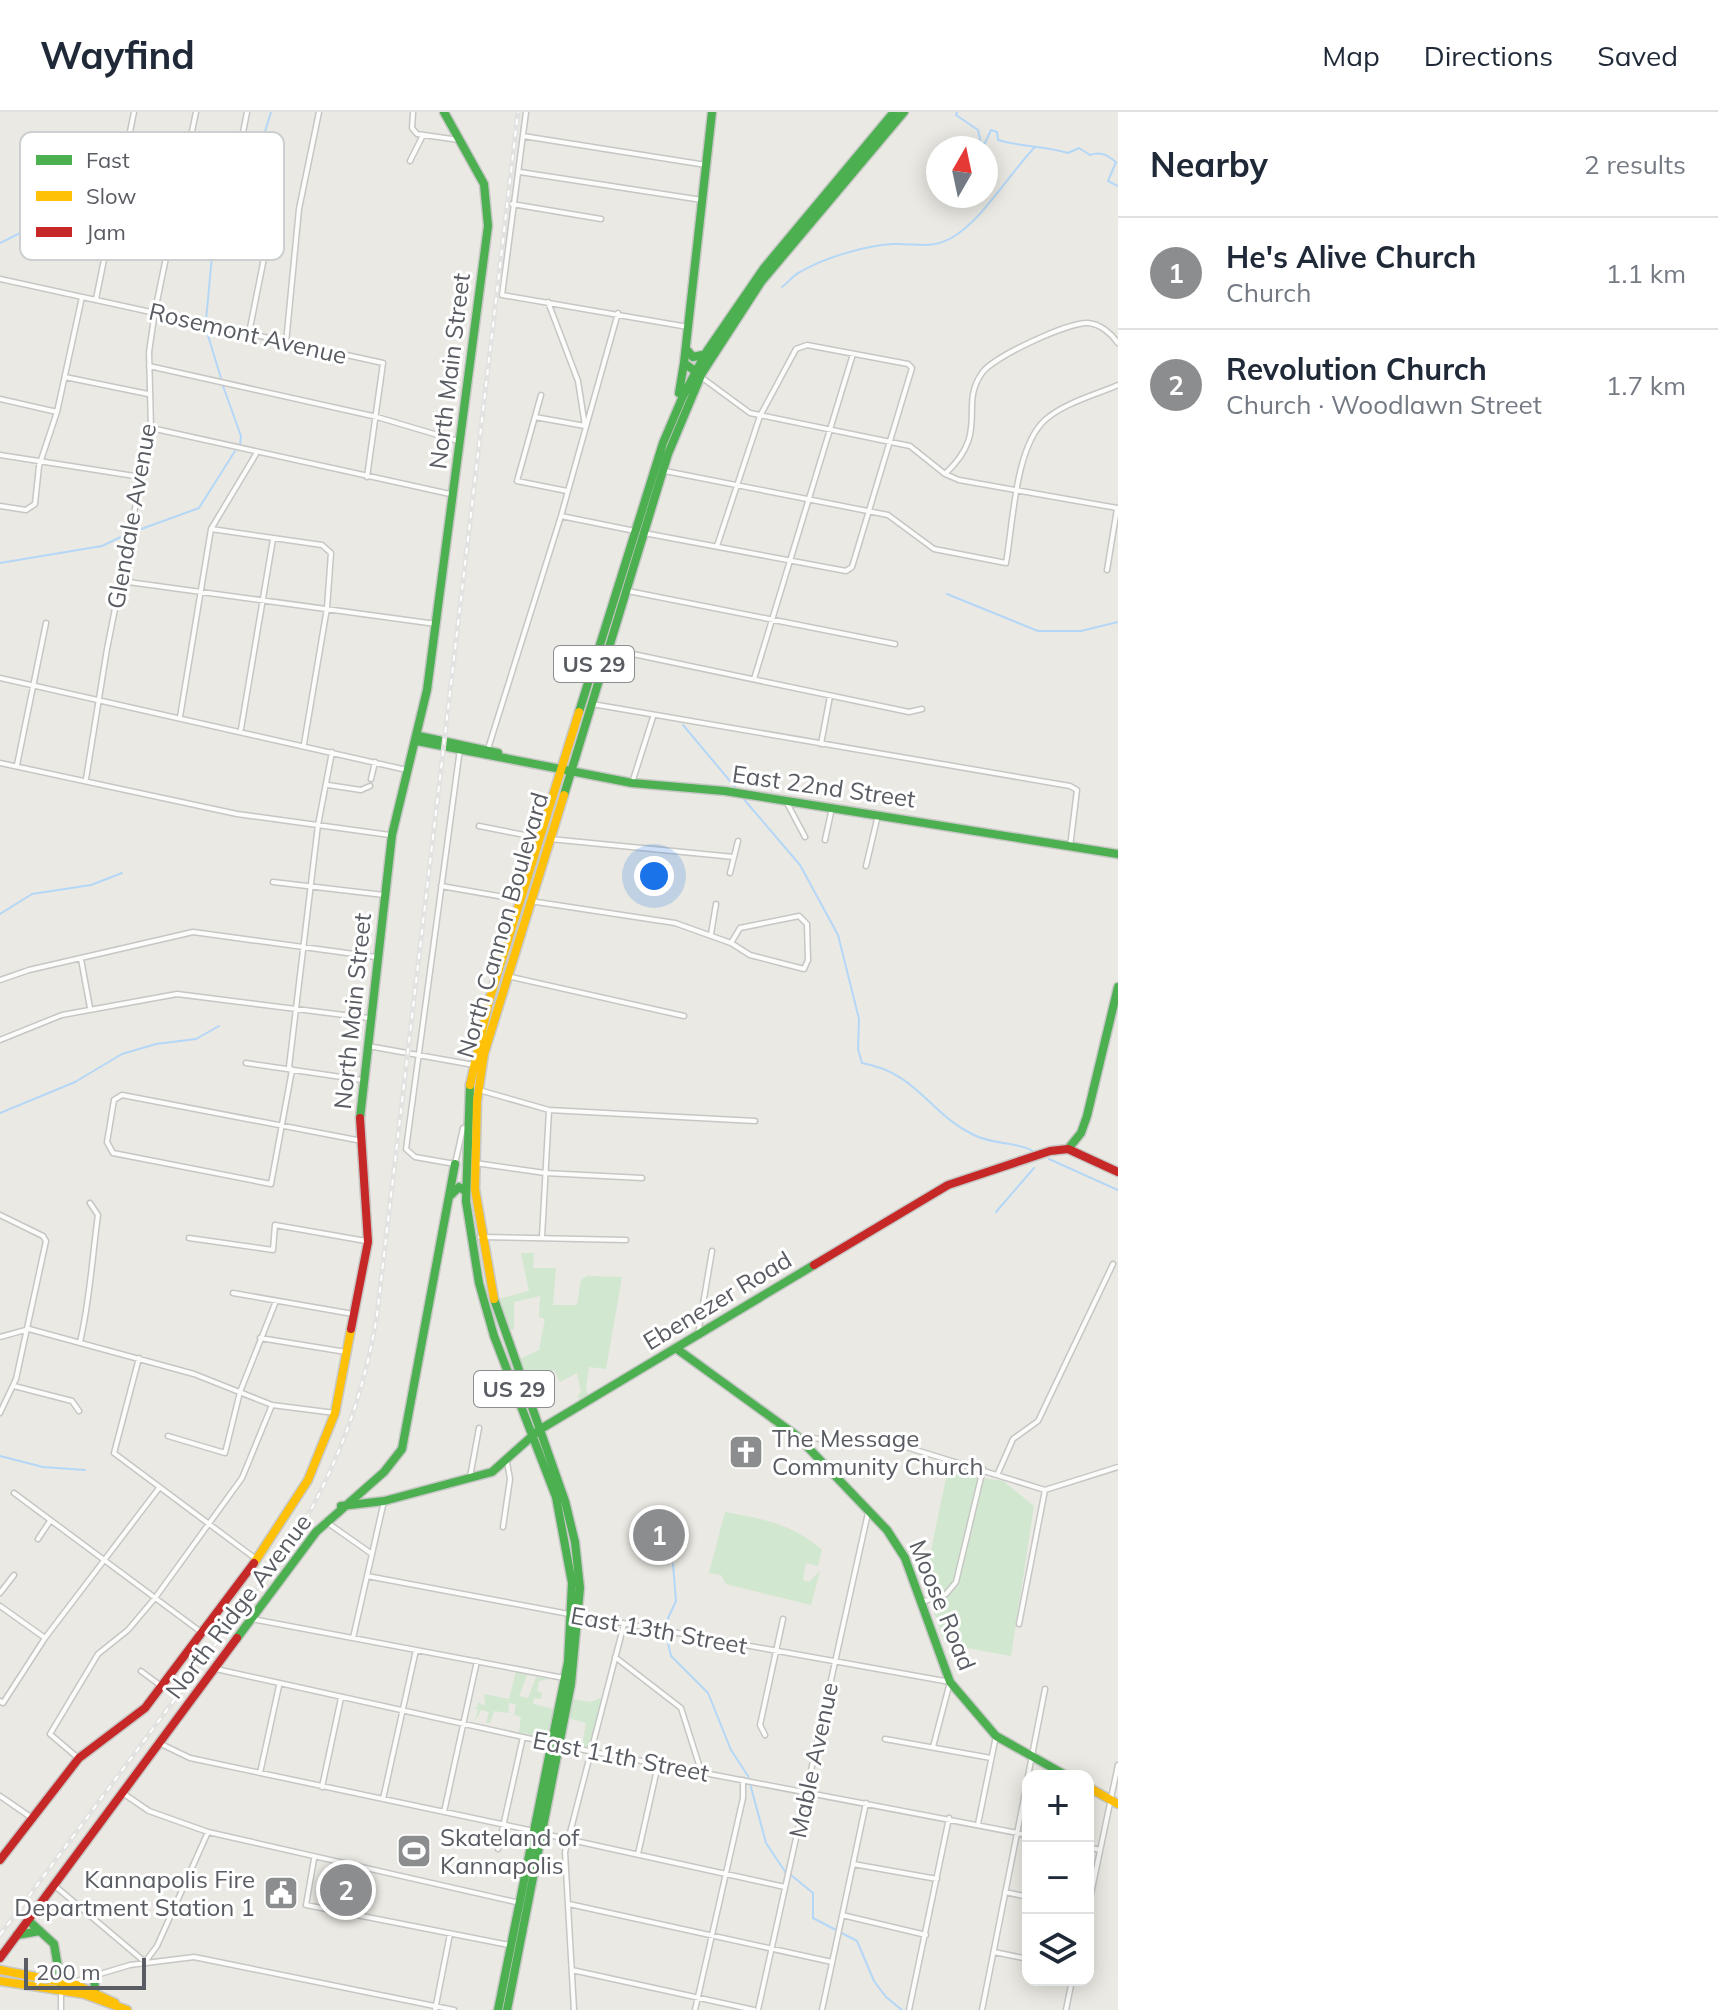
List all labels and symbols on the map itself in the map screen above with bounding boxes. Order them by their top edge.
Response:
legend [20,132,284,260]
north arrow [926,136,998,208]
text: Fast [86,146,130,174]
text: Slow [86,182,136,210]
text: Jam [86,218,126,246]
street label: North Main Street [422,271,476,471]
street label: Rosemont Avenue [146,296,350,370]
street label: Glendale Avenue [100,421,162,611]
road number: US 29 [554,646,634,682]
street label: East 22nd Street [730,758,918,814]
street label: North Cannon Boulevard [450,789,554,1061]
your location [634,856,674,896]
street label: North Main Street [327,911,377,1111]
street label: Ebenezer Road [637,1244,797,1356]
road number: US 29 [474,1371,554,1407]
place label: The Message Community Church [772,1423,983,1481]
church icon: The Message Community Church [727,1433,765,1471]
pin: 1 [633,1505,685,1565]
street label: North Ridge Avenue [159,1508,317,1704]
street label: Moose Road [903,1535,983,1675]
street label: East 13th Street [568,1600,750,1660]
street label: Mable Avenue [782,1680,844,1840]
street label: East 11th Street [530,1724,712,1788]
place label: Skateland of Kannapolis [440,1822,580,1880]
sports icon: Skateland of Kannapolis [395,1832,433,1870]
pin: 2 [320,1860,372,1920]
place label: Kannapolis Fire Department Station 1 [14,1864,255,1922]
public building icon: Kannapolis Fire Department Station 1 [262,1874,300,1912]
scale bar [24,1954,146,1990]

